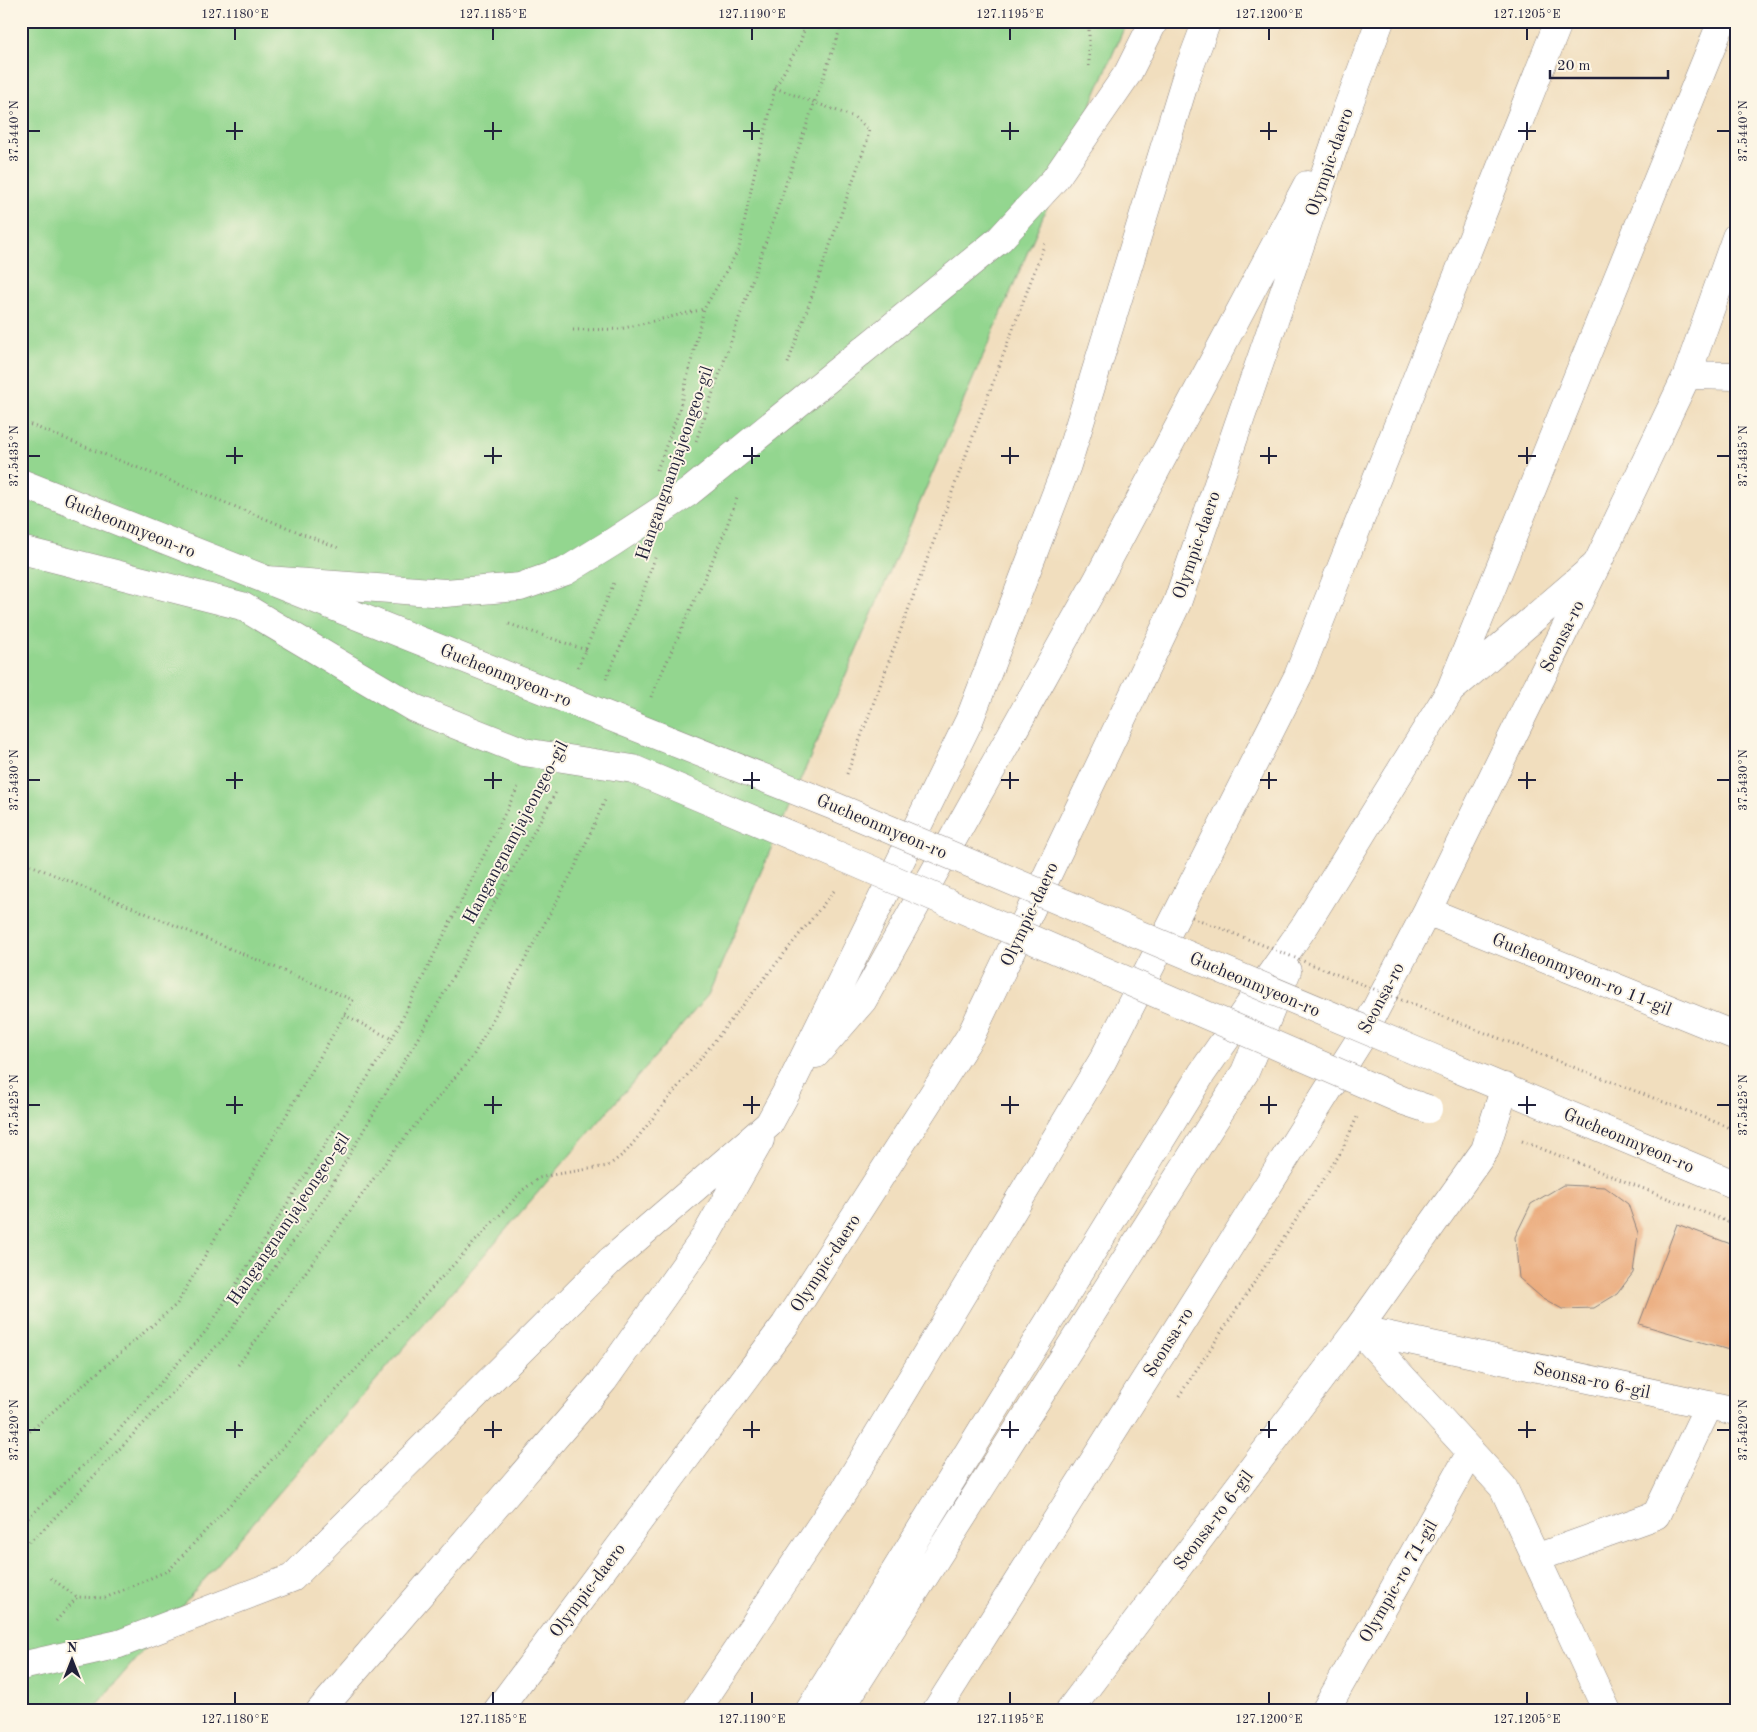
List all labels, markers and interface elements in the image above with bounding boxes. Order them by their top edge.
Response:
text: 127.1185°E [459,8,527,21]
text: 127.1195°E [976,8,1044,21]
text: 127.1205°E [1493,8,1561,21]
text: 127.1180°E [201,9,269,21]
text: 127.1190°E [718,9,786,21]
text: 127.1200°E [1235,9,1303,21]
scale bar [1550,48,1667,80]
text: 20 m [1557,59,1591,74]
text: 37.5440°N [8,100,21,162]
text: 37.5440°N [1737,100,1750,162]
street label: Olympic-daero [1303,106,1357,219]
street label: Hangangnamjajeongeo-gil [633,364,717,563]
text: 37.5435°N [8,425,21,487]
text: 37.5435°N [1737,425,1750,487]
street label: Olympic-daero [1170,489,1224,602]
street label: Gucheonmyeon-ro [61,492,198,562]
street label: Seonsa-ro [1538,597,1588,675]
street label: Gucheonmyeon-ro [437,641,574,711]
street label: Hangangnamjajeongeo-gil [460,738,572,927]
text: 37.5430°N [8,749,21,811]
text: 37.5430°N [1737,749,1750,811]
street label: Gucheonmyeon-ro [814,791,950,863]
street label: Olympic-daero [998,859,1062,969]
street label: Gucheonmyeon-ro 11-gil [1489,931,1674,1019]
street label: Gucheonmyeon-ro [1187,949,1323,1021]
street label: Seonsa-ro [1356,960,1408,1037]
text: 37.5425°N [8,1074,21,1136]
text: 37.5425°N [1737,1074,1750,1136]
street label: Gucheonmyeon-ro [1561,1105,1697,1177]
street label: Hangangnamjajeongeo-gil [224,1130,353,1309]
street label: Olympic-daero [788,1211,864,1316]
street label: Seonsa-ro [1141,1305,1197,1380]
street label: Seonsa-ro 6-gil [1532,1360,1652,1402]
text: 37.5420°N [8,1399,21,1461]
text: 37.5420°N [1737,1399,1750,1461]
street label: Seonsa-ro 6-gil [1171,1467,1257,1574]
street label: Olympic-ro 71-gil [1356,1517,1441,1646]
street label: Olympic-daero [547,1540,629,1641]
north arrow [48,1634,98,1684]
text: N [67,1641,78,1655]
text: 127.1185°E [459,1713,527,1726]
text: 127.1195°E [976,1713,1044,1726]
text: 127.1205°E [1493,1713,1561,1726]
text: 127.1180°E [201,1714,269,1726]
text: 127.1190°E [718,1714,786,1726]
text: 127.1200°E [1235,1714,1303,1726]

